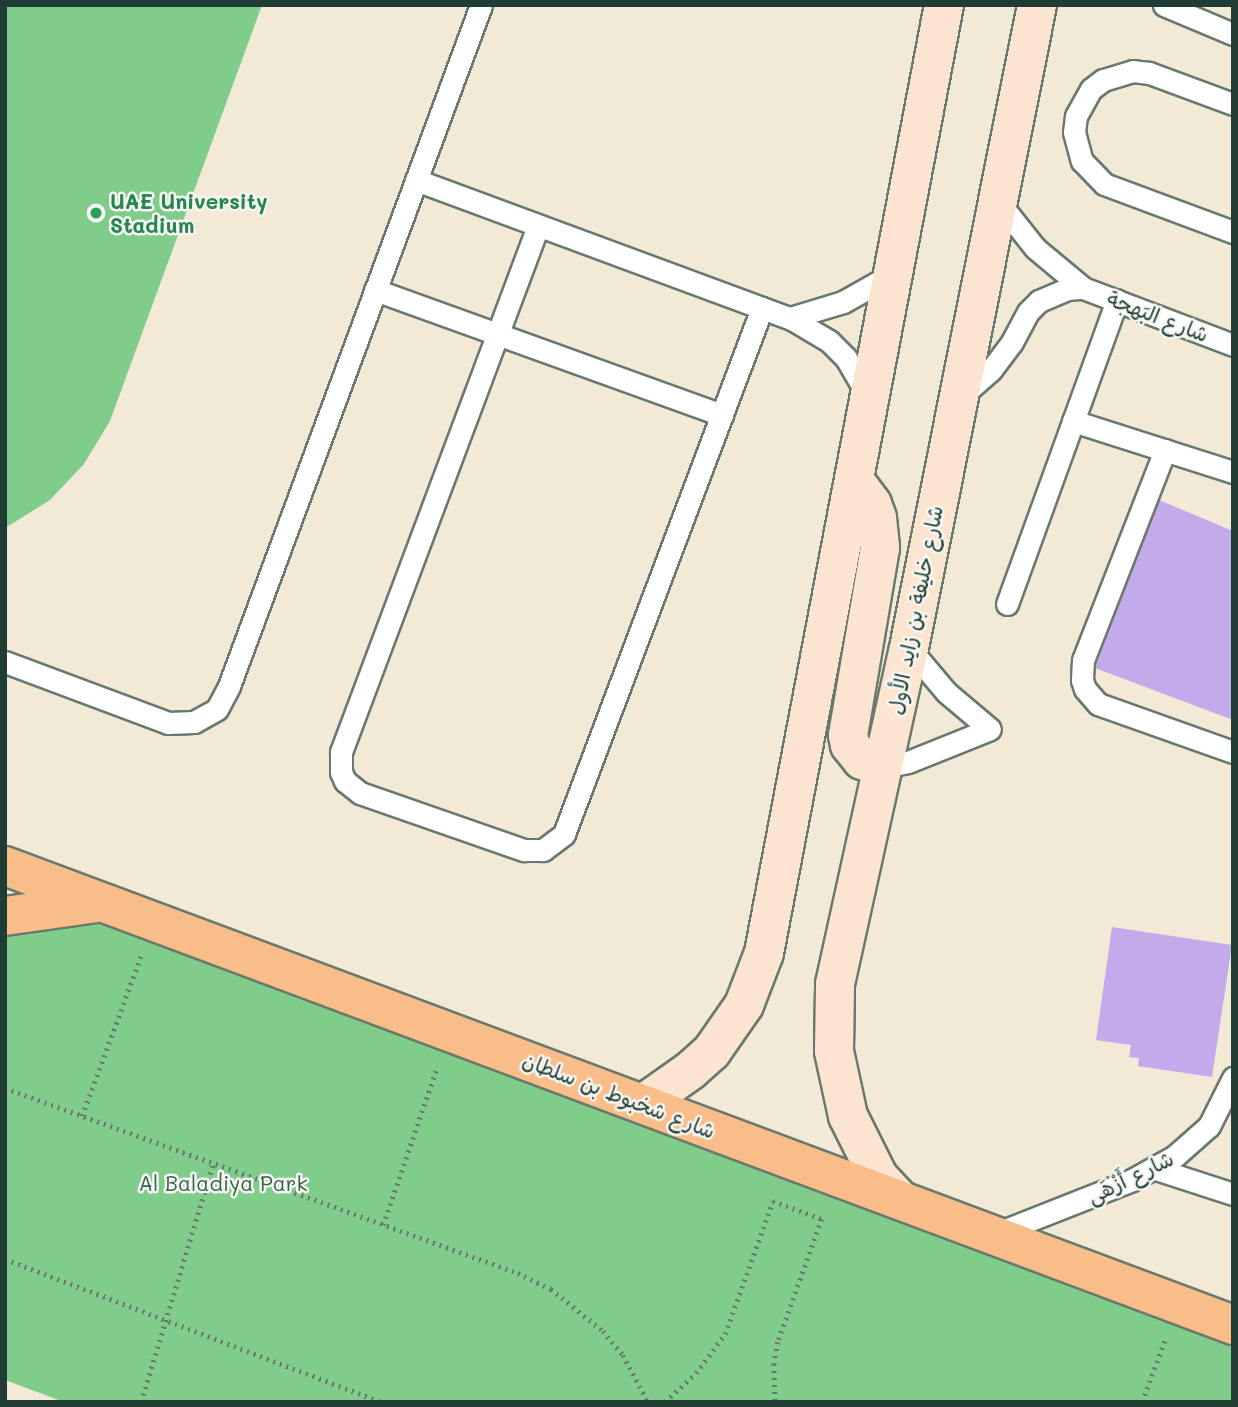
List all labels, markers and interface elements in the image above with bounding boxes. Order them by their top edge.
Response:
place label: UAE University Stadium [110,188,268,238]
marker: UAE University Stadium [88,205,104,221]
street label: شارع البَهجة [1104,285,1212,347]
street label: شارع خليفة بن زايد الأول [882,503,948,717]
street label: شارع شخبوط بن سلطان [519,1047,719,1143]
street label: شارع أَزْهَى [1083,1145,1177,1209]
park label: Al Baladiya Park [138,1170,308,1196]

